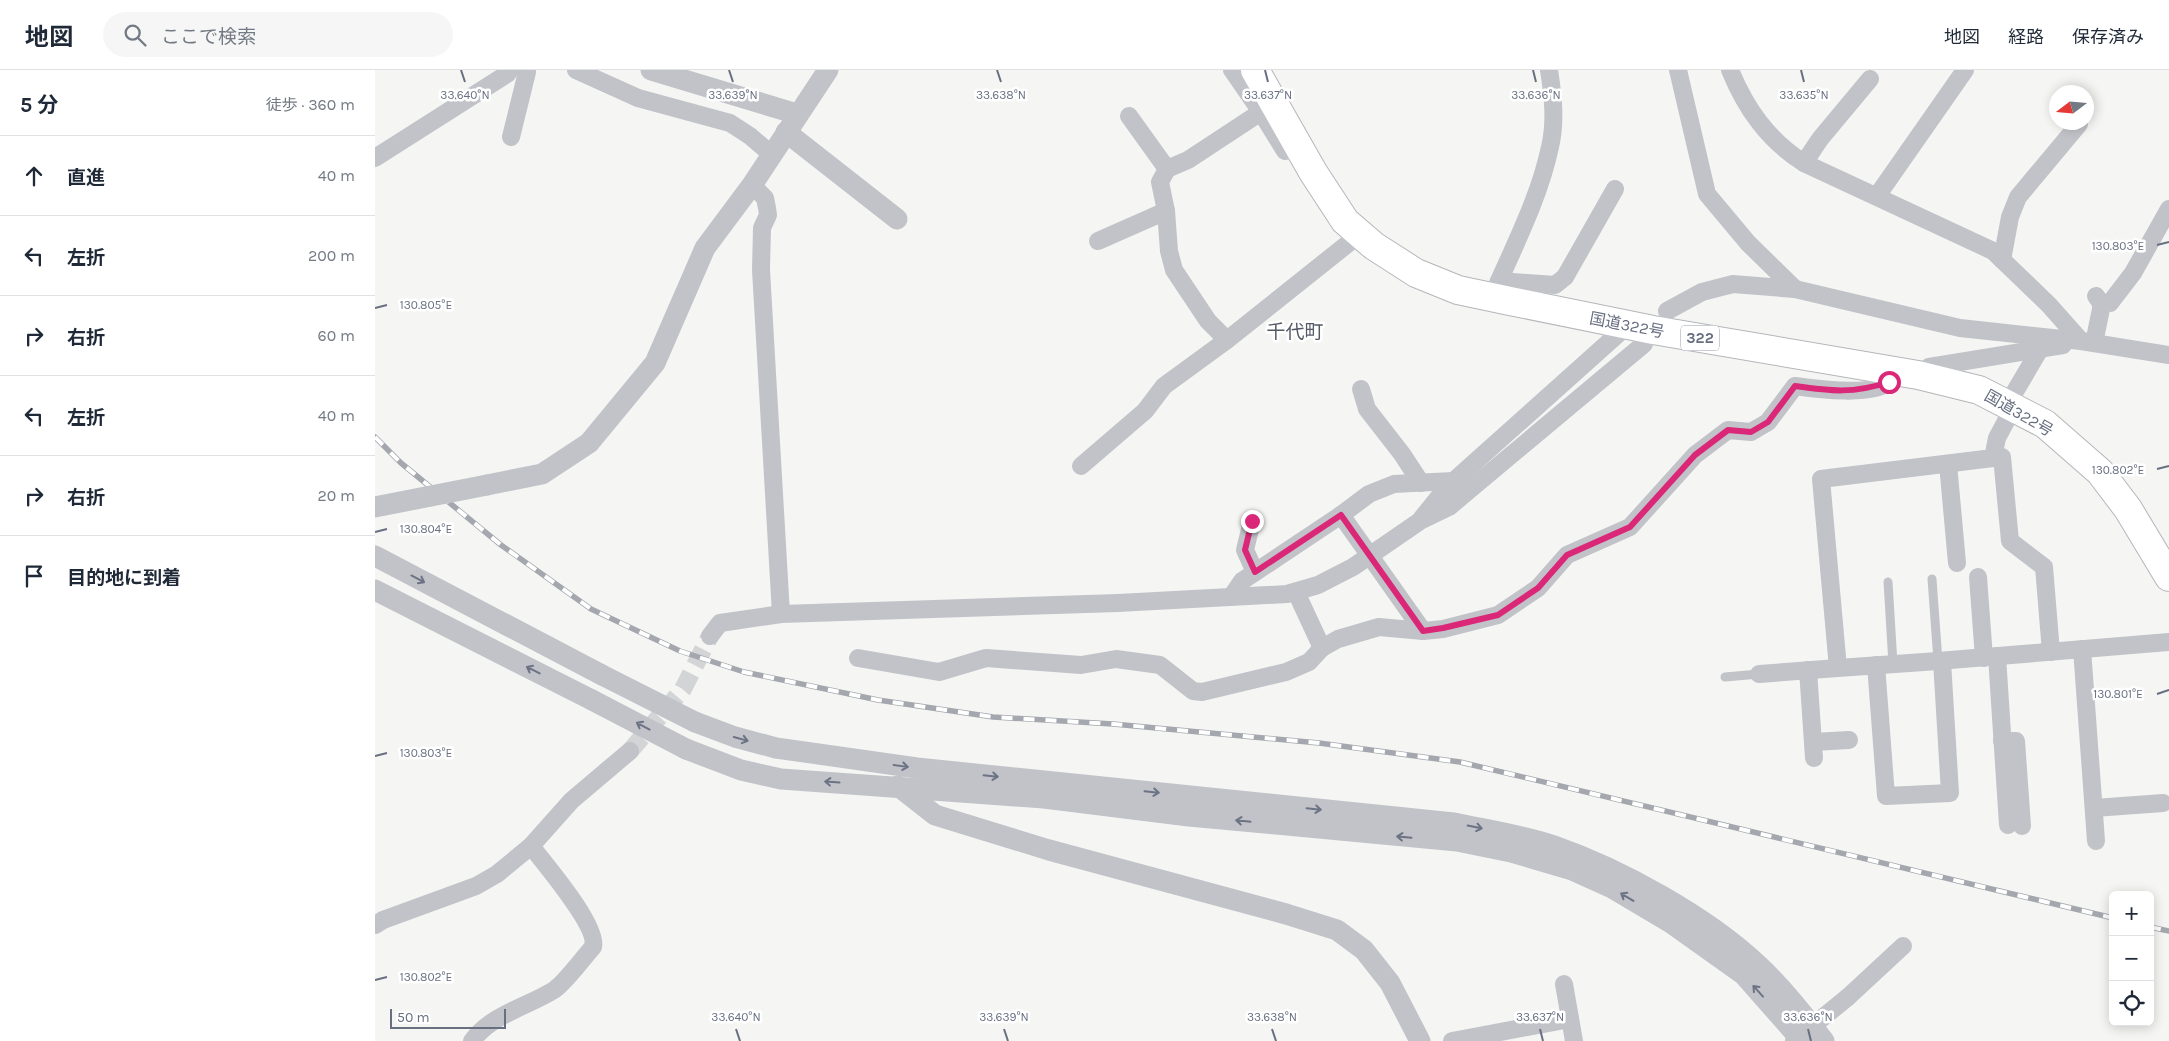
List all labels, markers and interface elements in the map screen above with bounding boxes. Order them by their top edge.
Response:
search box [103,12,453,57]
icon: search [121,21,149,49]
text: 地図 [25,23,73,51]
text: ここで検索 [161,26,256,48]
text: 地図 [1944,26,1980,48]
text: 経路 [2008,26,2044,48]
text: 保存済み [2072,26,2144,48]
north arrow [2049,85,2094,130]
text: 33.640°N [440,88,490,102]
text: 33.639°N [708,88,758,102]
text: 33.638°N [976,88,1026,102]
text: 33.637°N [1244,88,1292,102]
text: 33.636°N [1511,88,1561,102]
text: 33.635°N [1779,88,1829,102]
text: 5 分 [20,93,59,117]
text: 徒歩 · 360 m [266,95,355,114]
icon: ahead [20,162,48,190]
text: 40 m [318,166,355,185]
text: 直進 [67,167,105,189]
text: 130.803°E [2092,239,2144,253]
icon: left [20,242,48,270]
text: 200 m [308,246,355,265]
text: 左折 [67,247,105,269]
text: 130.805°E [400,298,452,312]
street label: 国道322号 [1588,308,1666,342]
district label: 千代町 [1266,321,1324,343]
icon: right [20,322,48,350]
text: 60 m [318,326,355,345]
road number: 322 [1681,326,1719,350]
text: 右折 [67,327,105,349]
route start [1878,371,1901,394]
street label: 国道322号 [1981,386,2057,440]
icon: left [20,402,48,430]
text: 40 m [318,406,355,425]
text: 左折 [67,407,105,429]
text: 130.802°E [2092,463,2144,477]
icon: right [20,482,48,510]
text: 20 m [317,486,355,505]
text: 右折 [67,487,105,509]
route end [1241,510,1264,533]
text: 130.804°E [400,522,452,536]
icon: arrive [20,562,48,590]
text: 目的地に到着 [67,567,181,589]
one-way arrow [410,575,425,584]
one-way arrow [526,665,541,674]
text: 130.801°E [2093,687,2143,701]
one-way arrow [636,721,651,730]
one-way arrow [732,734,748,744]
text: 130.803°E [400,746,452,760]
one-way arrow [892,761,908,771]
one-way arrow [982,771,998,781]
one-way arrow [824,778,840,787]
one-way arrow [1144,787,1160,797]
one-way arrow [1306,804,1322,813]
one-way arrow [1235,816,1251,826]
one-way arrow [1467,823,1483,833]
one-way arrow [1397,832,1413,841]
one-way arrow [1620,891,1634,901]
map controls [2109,891,2154,1026]
button: + [2109,891,2154,936]
button: − [2109,936,2154,981]
text: 130.802°E [400,970,452,984]
button: locate [2109,981,2154,1026]
one-way arrow [1753,984,1764,997]
scale bar [390,1006,506,1029]
text: 50 m [397,1009,430,1026]
text: 33.640°N [711,1010,761,1024]
text: 33.639°N [979,1010,1029,1024]
text: 33.638°N [1247,1010,1297,1024]
text: 33.637°N [1516,1010,1564,1024]
text: 33.636°N [1783,1010,1833,1024]

